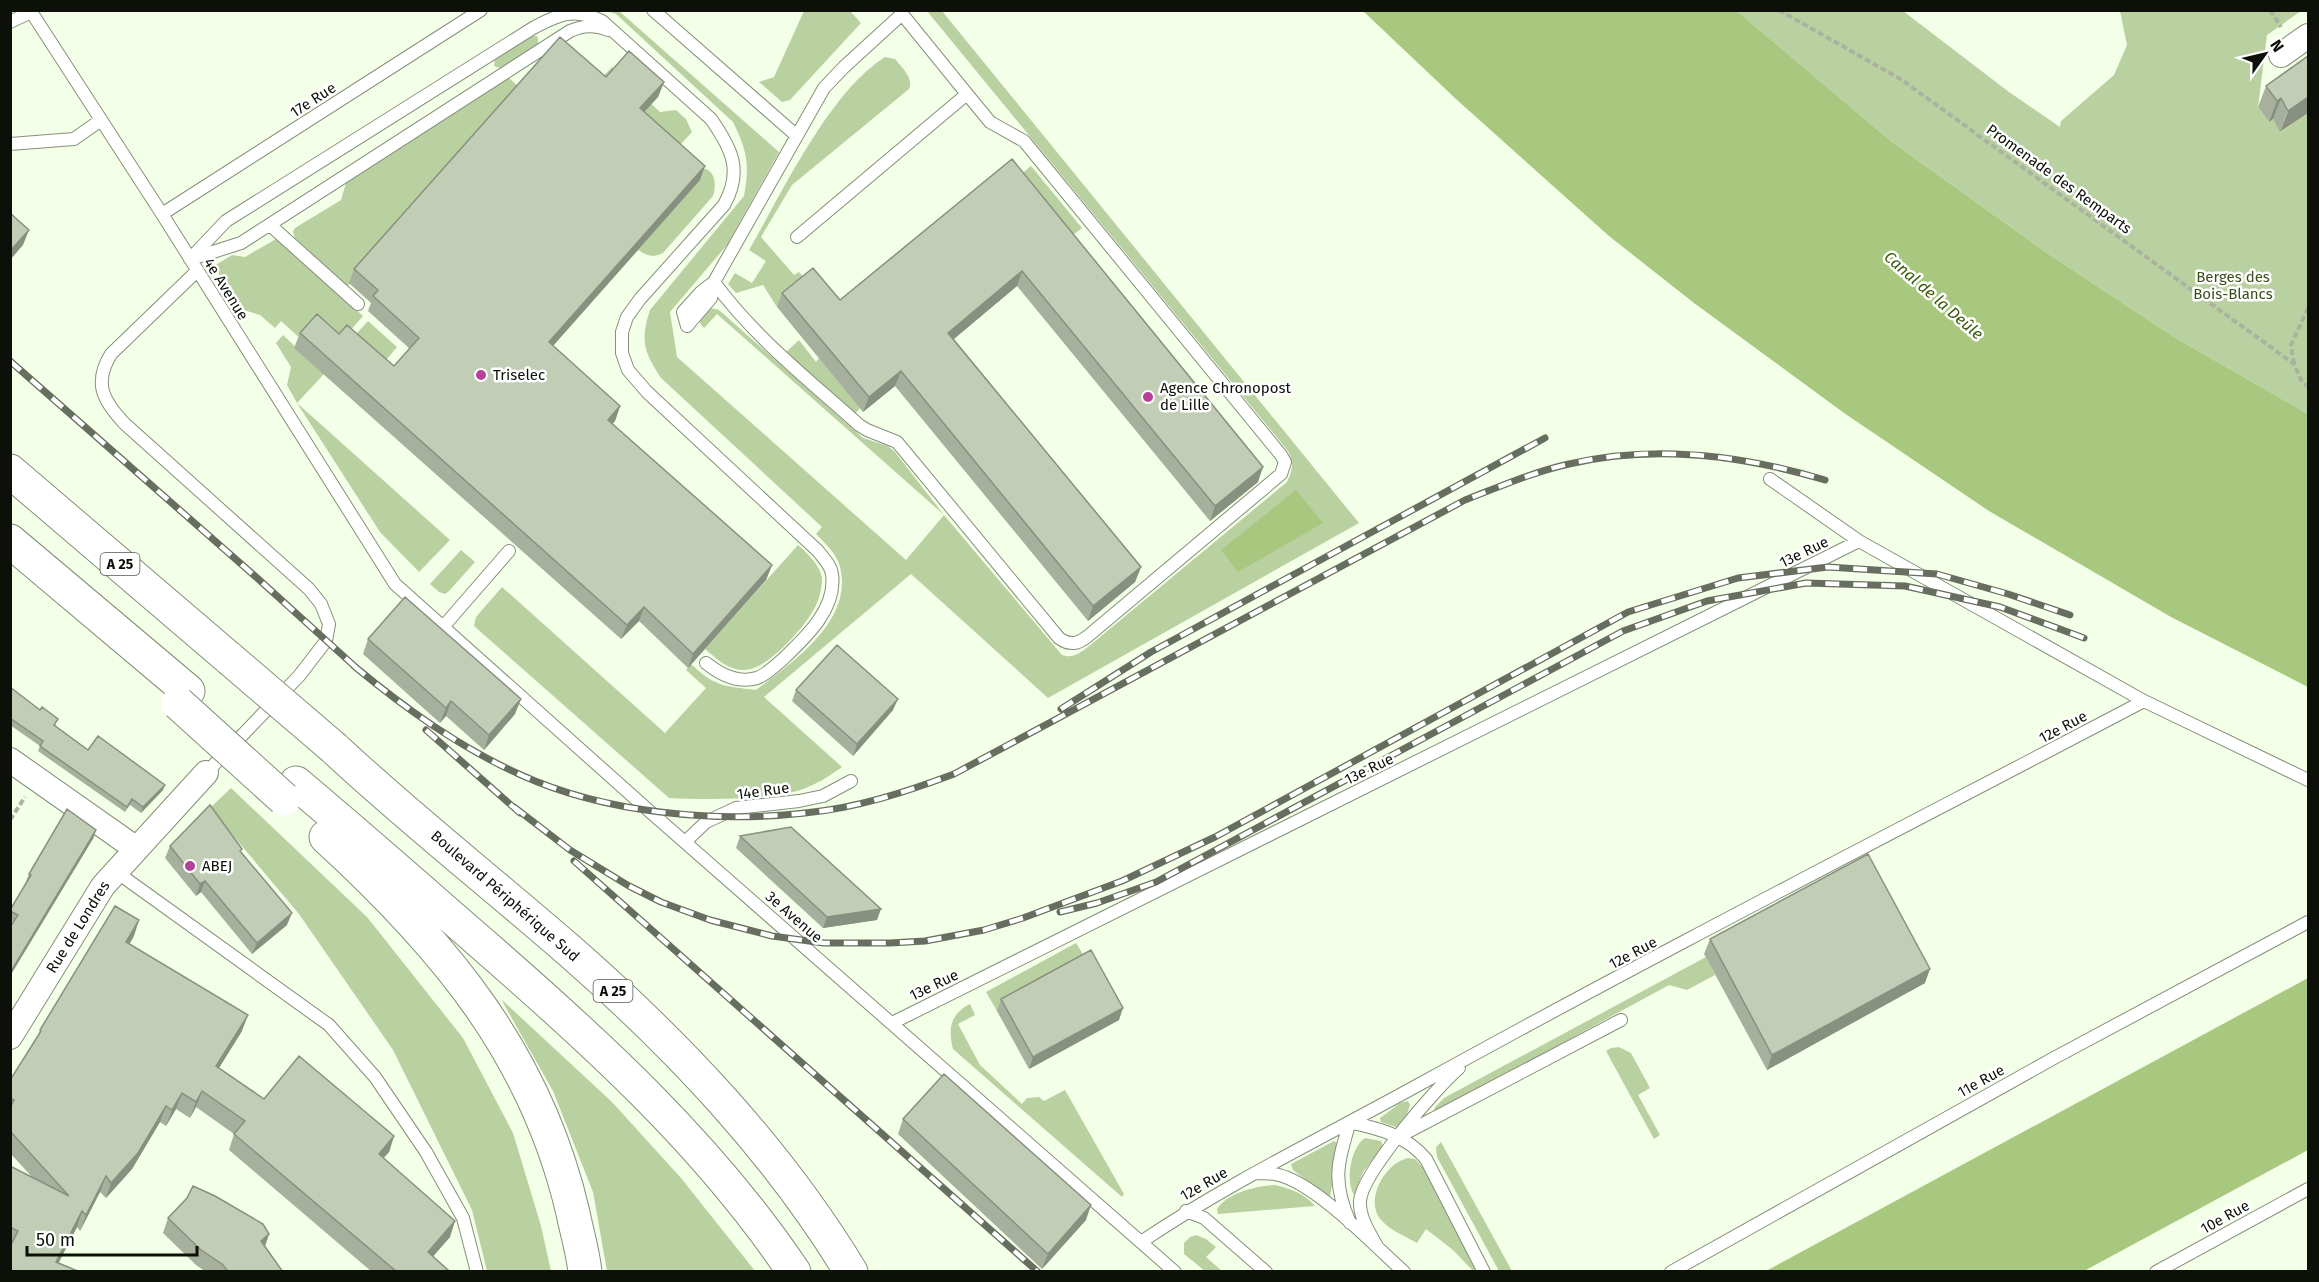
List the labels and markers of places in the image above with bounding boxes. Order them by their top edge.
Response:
place label: Triselec [493,366,545,384]
marker: Triselec [474,368,488,382]
place label: Agence Chronopost de Lille [1160,379,1292,414]
marker: Agence Chronopost de Lille [1141,390,1155,404]
place label: ABEJ [202,857,232,875]
marker: ABEJ [183,859,197,873]

